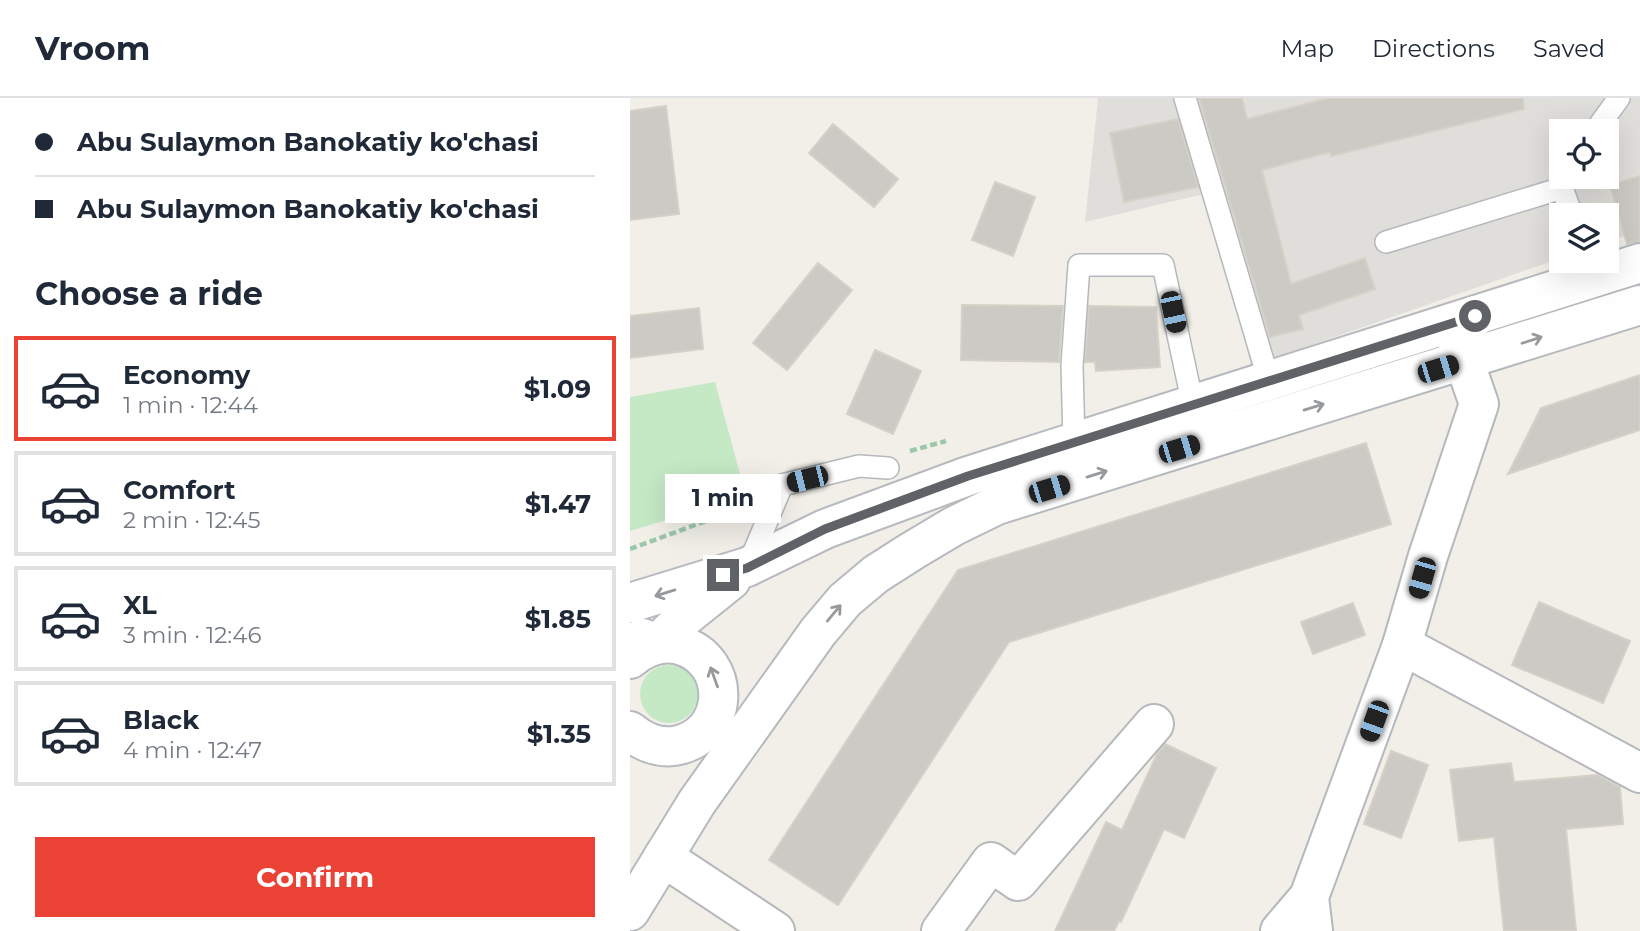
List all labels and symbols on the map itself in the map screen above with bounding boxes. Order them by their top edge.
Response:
car [1159,289,1188,335]
route start [1459,300,1491,332]
one-way arrow [1520,332,1542,345]
car [1415,353,1462,385]
one-way arrow [1303,400,1325,413]
car [1156,433,1203,465]
car [785,464,830,494]
one-way arrow [1086,467,1108,480]
car [1026,473,1073,505]
callout: 1 min [665,474,781,522]
car [1407,555,1438,601]
route end [707,559,739,591]
one-way arrow [654,587,676,600]
one-way arrow [826,604,842,622]
one-way arrow [707,667,719,688]
car [1357,698,1392,744]

